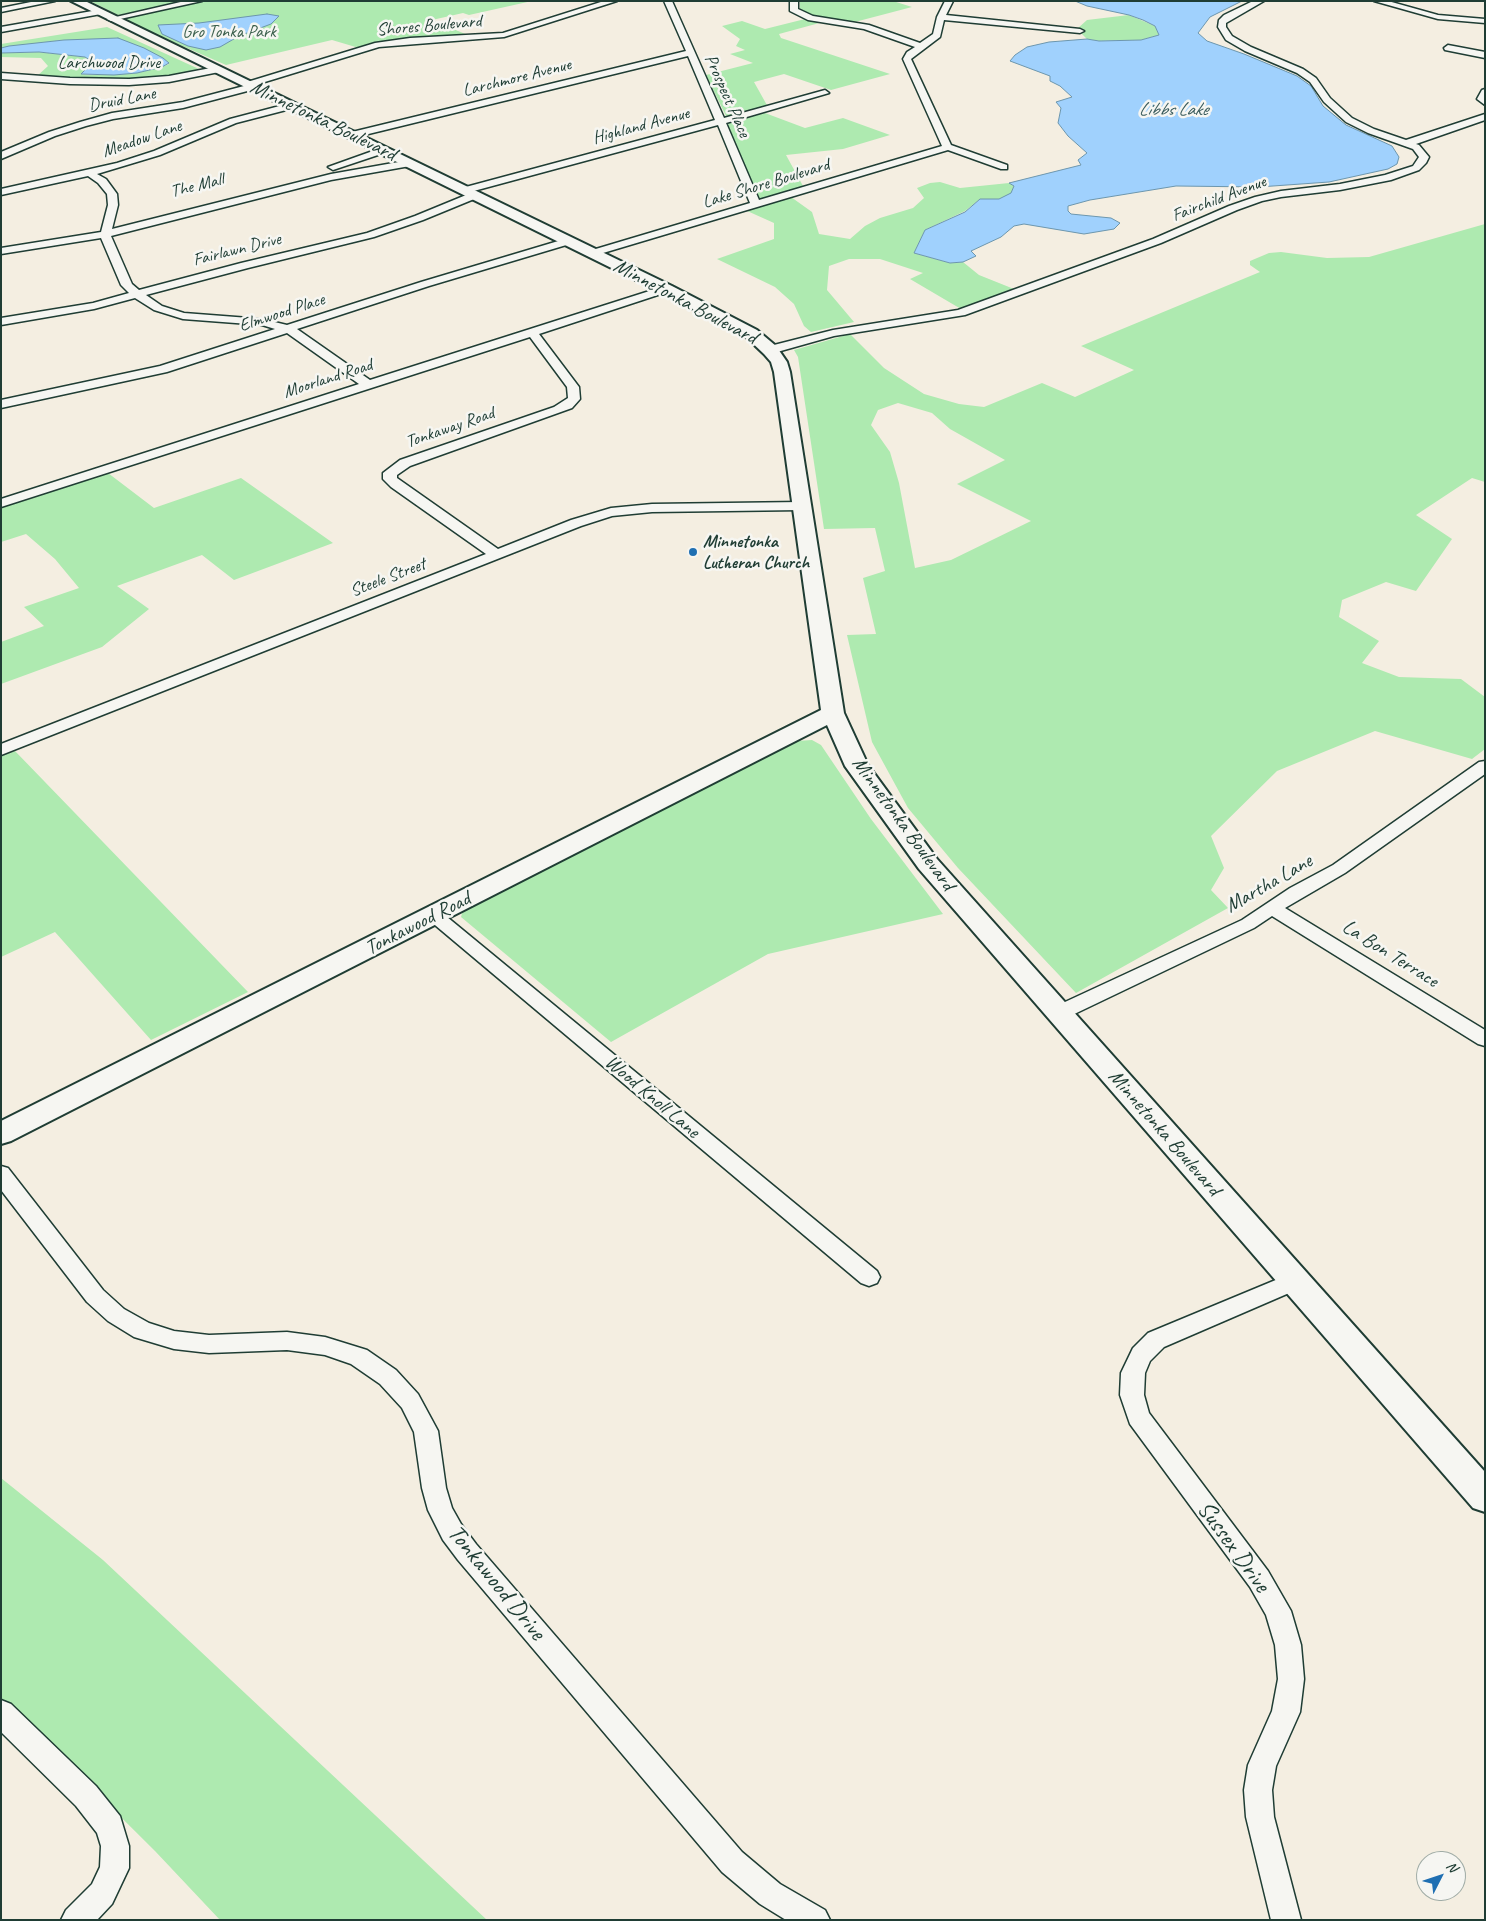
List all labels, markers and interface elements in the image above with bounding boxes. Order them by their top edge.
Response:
street label: Shores Boulevard [376,11,482,41]
park label: Gro Tonka Park [182,21,276,43]
street label: Prospect Place [699,51,755,141]
street label: Larchwood Drive [58,52,160,74]
street label: Larchmore Avenue [461,54,573,102]
street label: Minnetonka Boulevard [246,75,400,167]
street label: Druid Lane [87,83,157,117]
water label: Libbs Lake [1139,99,1207,121]
street label: Highland Avenue [590,103,692,149]
street label: Meadow Lane [99,115,185,163]
street label: Lake Shore Boulevard [700,154,832,214]
street label: The Mall [168,169,226,203]
street label: Fairchild Avenue [1169,171,1269,227]
street label: Fairlawn Drive [191,229,283,271]
street label: Minnetonka Boulevard [609,254,761,350]
street label: Elmwood Place [237,289,327,337]
street label: Moorland Road [281,354,375,404]
street label: Tonkaway Road [403,403,497,453]
place label: Minnetonka Lutheran Church [703,531,809,574]
marker: Minnetonka Lutheran Church [687,546,699,558]
street label: Steele Street [347,554,429,602]
street label: Minnetonka Boulevard [846,752,960,896]
street label: Martha Lane [1221,849,1317,919]
street label: Tonkawood Road [361,887,475,961]
street label: La Bon Terrace [1337,914,1443,994]
street label: Wood Knoll Lane [599,1050,705,1144]
street label: Minnetonka Boulevard [1102,1065,1226,1201]
street label: Sussex Drive [1190,1495,1276,1599]
street label: Tonkawood Drive [440,1519,552,1647]
north arrow [1416,1851,1466,1901]
text: N [1443,1858,1461,1875]

